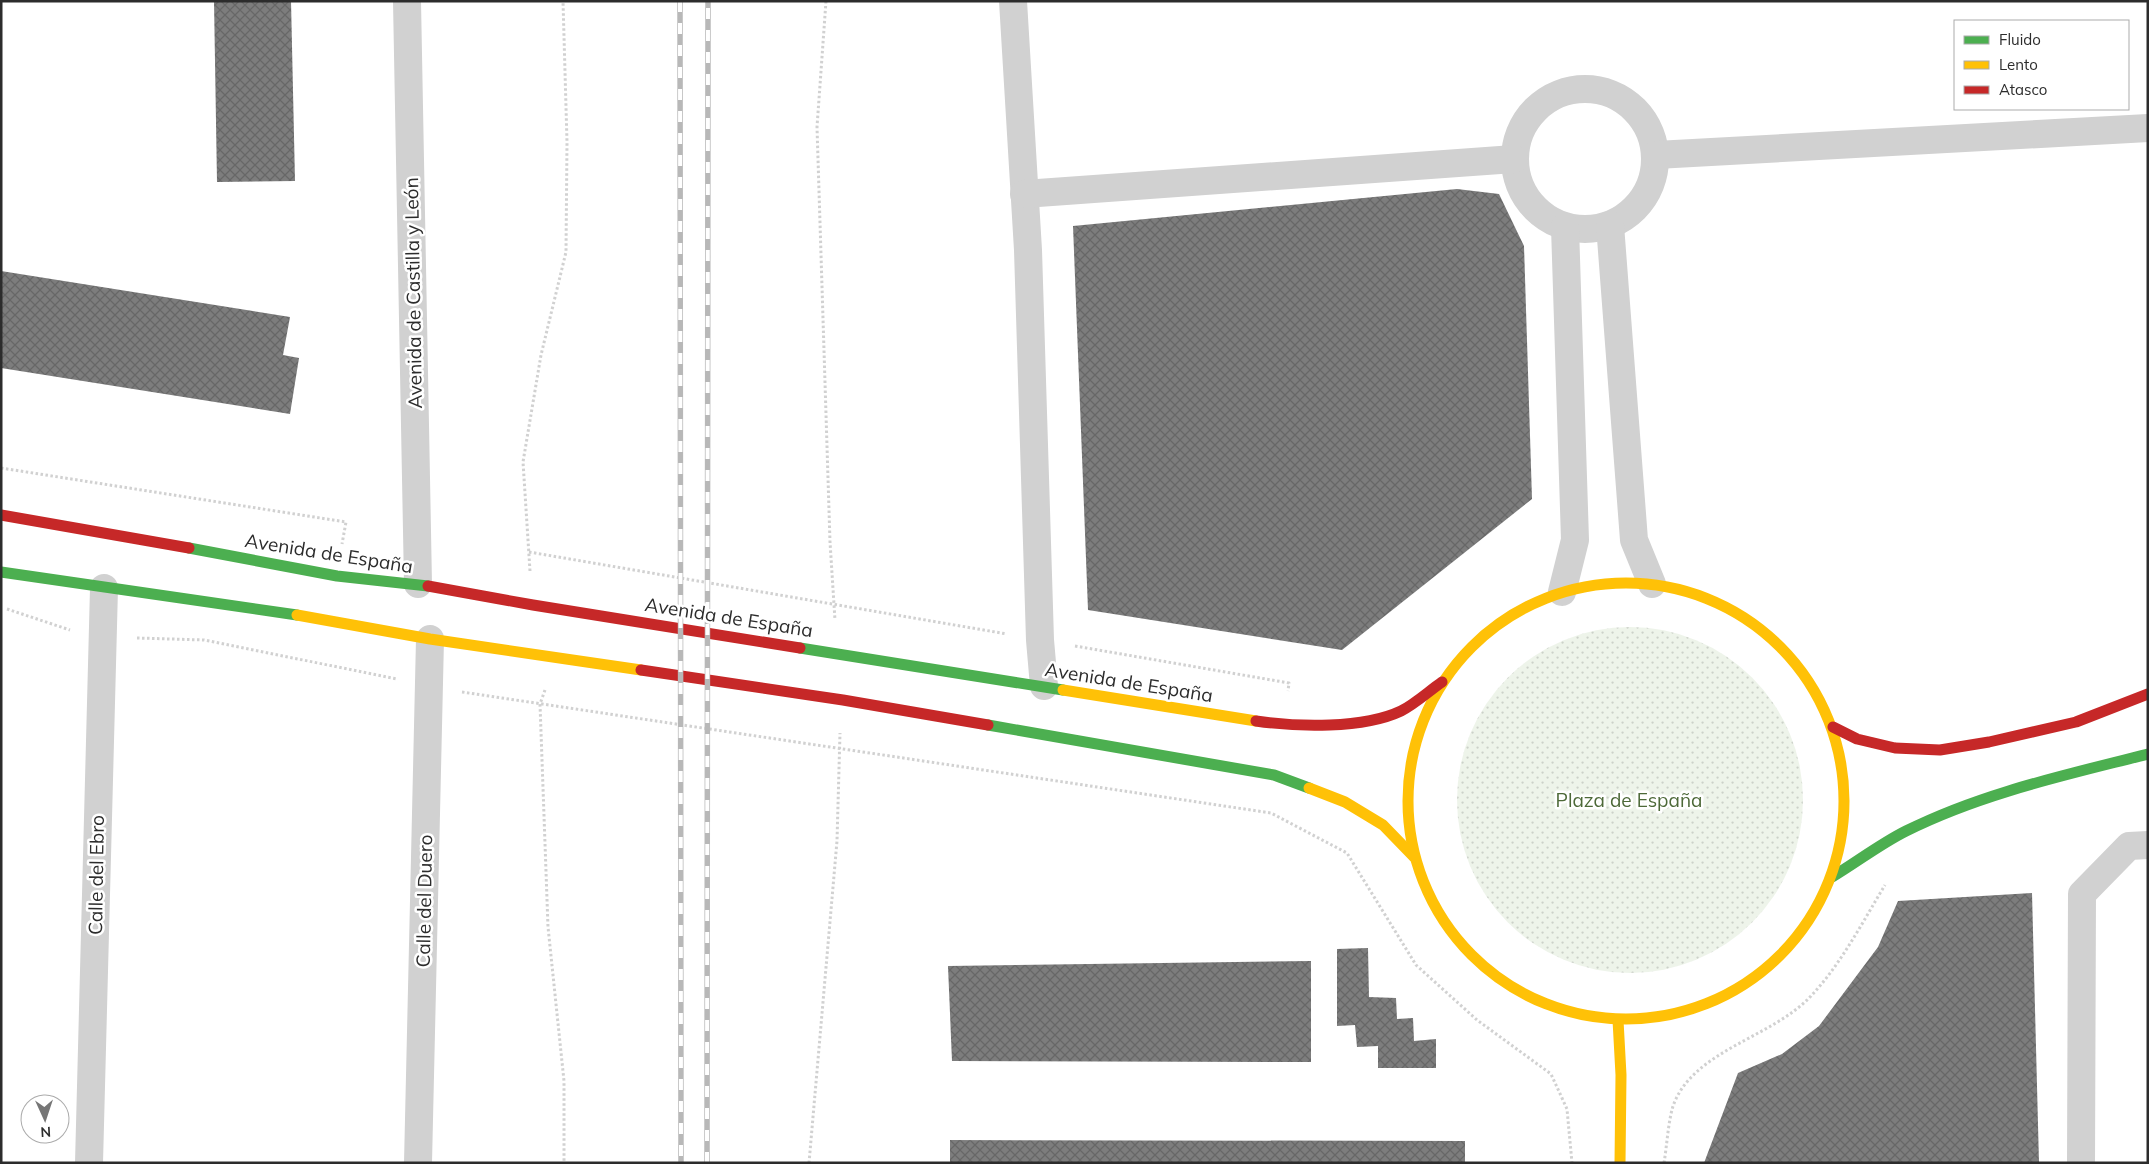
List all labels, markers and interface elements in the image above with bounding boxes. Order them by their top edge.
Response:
legend [1954,20,2129,110]
text: Fluido [1999,30,2041,49]
text: Lento [1999,55,2038,74]
text: Atasco [1999,80,2047,99]
street label: Avenida de Castilla y León [399,177,427,409]
street label: Avenida de España [243,528,415,578]
street label: Avenida de España [643,592,815,642]
street label: Avenida de España [1043,657,1215,707]
park label: Plaza de España [1556,788,1702,812]
street label: Calle del Ebro [83,815,109,935]
street label: Calle del Duero [411,834,437,968]
north arrow [20,1094,70,1144]
text: N [40,1123,51,1141]

